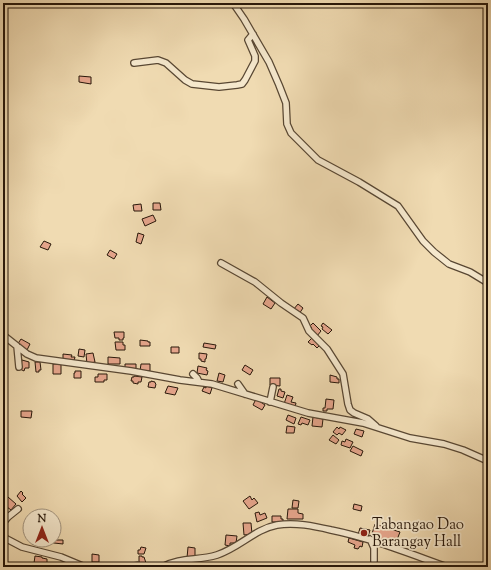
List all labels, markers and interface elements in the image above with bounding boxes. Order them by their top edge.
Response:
north arrow [22,508,62,548]
text: N [37,511,47,527]
place label: Tabangao Dao Barangay Hall [372,515,464,553]
marker: Tabangao Dao Barangay Hall [359,528,369,538]

